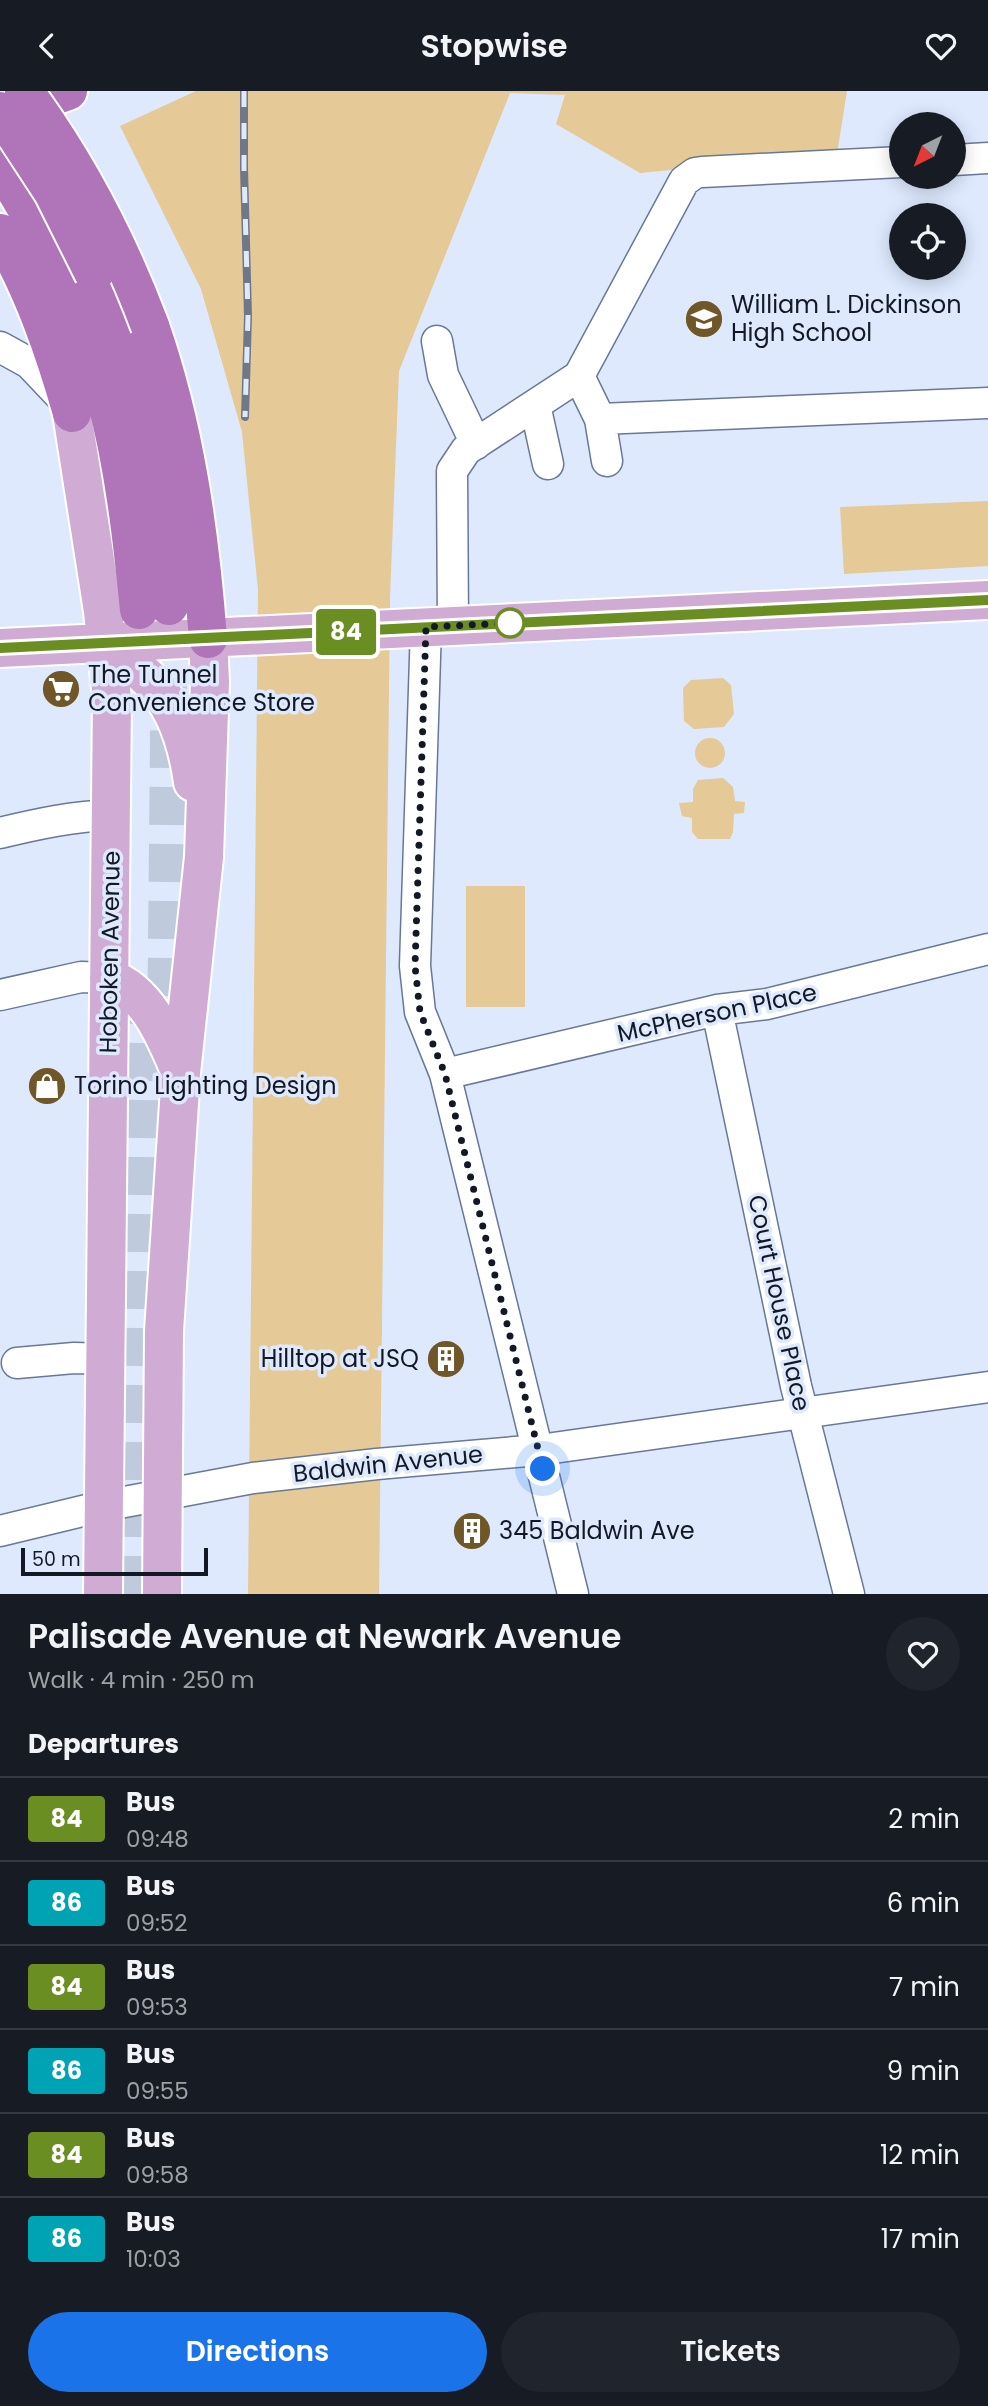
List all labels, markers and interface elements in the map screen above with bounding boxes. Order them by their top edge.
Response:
text: Stopwise [420,23,568,68]
icon: back [28,27,66,65]
icon: heart [922,27,960,65]
north arrow [889,112,966,189]
map controls [889,112,966,280]
button: locate [889,203,966,280]
place label: William L. Dickinson High School [731,288,962,349]
school or university icon: William L. Dickinson High School [683,298,725,340]
unlabelled marker [495,608,525,638]
line badge: 84 [314,609,378,655]
text: 84 [330,615,362,648]
place label: The Tunnel Convenience Store [88,658,315,719]
supermarket icon: The Tunnel Convenience Store [40,668,82,710]
street label: Hoboken Avenue [91,850,128,1054]
street label: McPherson Place [614,975,820,1050]
shop icon: Torino Lighting Design [26,1065,68,1107]
place label: Torino Lighting Design [74,1069,337,1102]
street label: Court House Place [740,1192,818,1414]
building icon: Hilltop at JSQ [425,1338,467,1380]
place label: Hilltop at JSQ [261,1342,419,1375]
street label: Baldwin Avenue [291,1437,484,1490]
your location [525,1451,560,1486]
building icon: 345 Baldwin Ave [451,1510,493,1552]
place label: 345 Baldwin Ave [499,1514,695,1547]
scale bar [21,1545,208,1577]
text: 50 m [32,1546,81,1573]
text: Palisade Avenue at Newark Avenue [28,1613,621,1660]
button: heart [886,1617,960,1691]
text: Walk · 4 min · 250 m [28,1664,254,1696]
text: Departures [28,1726,179,1762]
text: Bus [126,1784,175,1820]
text: 2 min [888,1801,960,1837]
text: 84 [51,1802,82,1835]
text: 09:48 [126,1823,189,1855]
text: Bus [126,1868,175,1904]
text: 6 min [887,1885,960,1921]
text: 86 [51,1886,82,1919]
text: 09:52 [126,1907,188,1939]
text: Bus [126,1952,175,1988]
text: 7 min [889,1969,960,2005]
text: 84 [51,1970,82,2003]
text: 09:53 [126,1991,188,2023]
text: Bus [126,2036,175,2072]
text: 9 min [887,2053,960,2089]
text: 86 [51,2054,82,2087]
text: 09:55 [126,2075,189,2107]
text: Bus [126,2120,175,2156]
text: 12 min [880,2137,960,2173]
text: 84 [51,2138,82,2171]
text: 09:58 [126,2159,189,2191]
text: Bus [126,2204,175,2240]
text: 17 min [881,2221,960,2257]
text: 86 [51,2222,82,2255]
text: 10:03 [126,2243,181,2275]
button: Directions [28,2312,487,2392]
button: Tickets [501,2312,960,2392]

